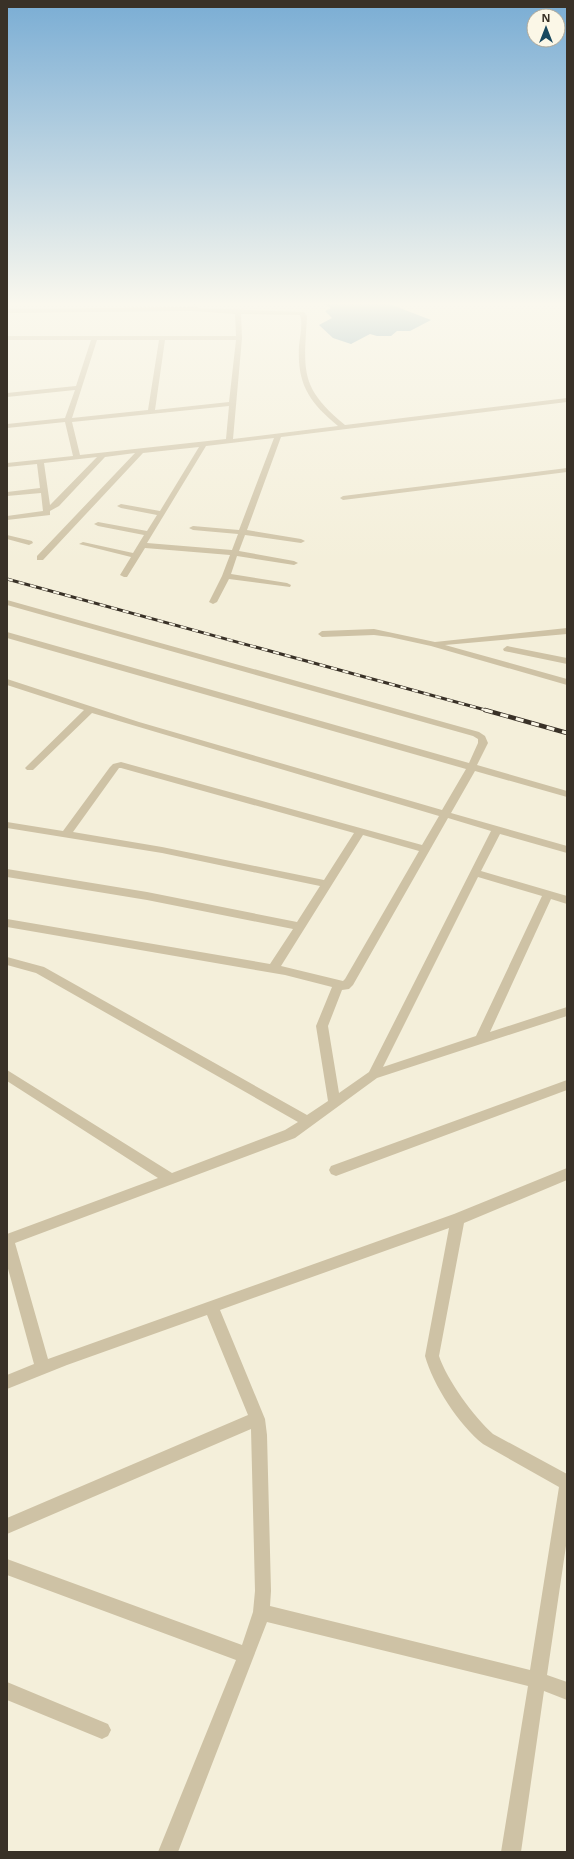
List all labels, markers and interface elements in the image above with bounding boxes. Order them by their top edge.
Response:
north arrow [526,8,566,48]
text: N [542,10,550,25]

